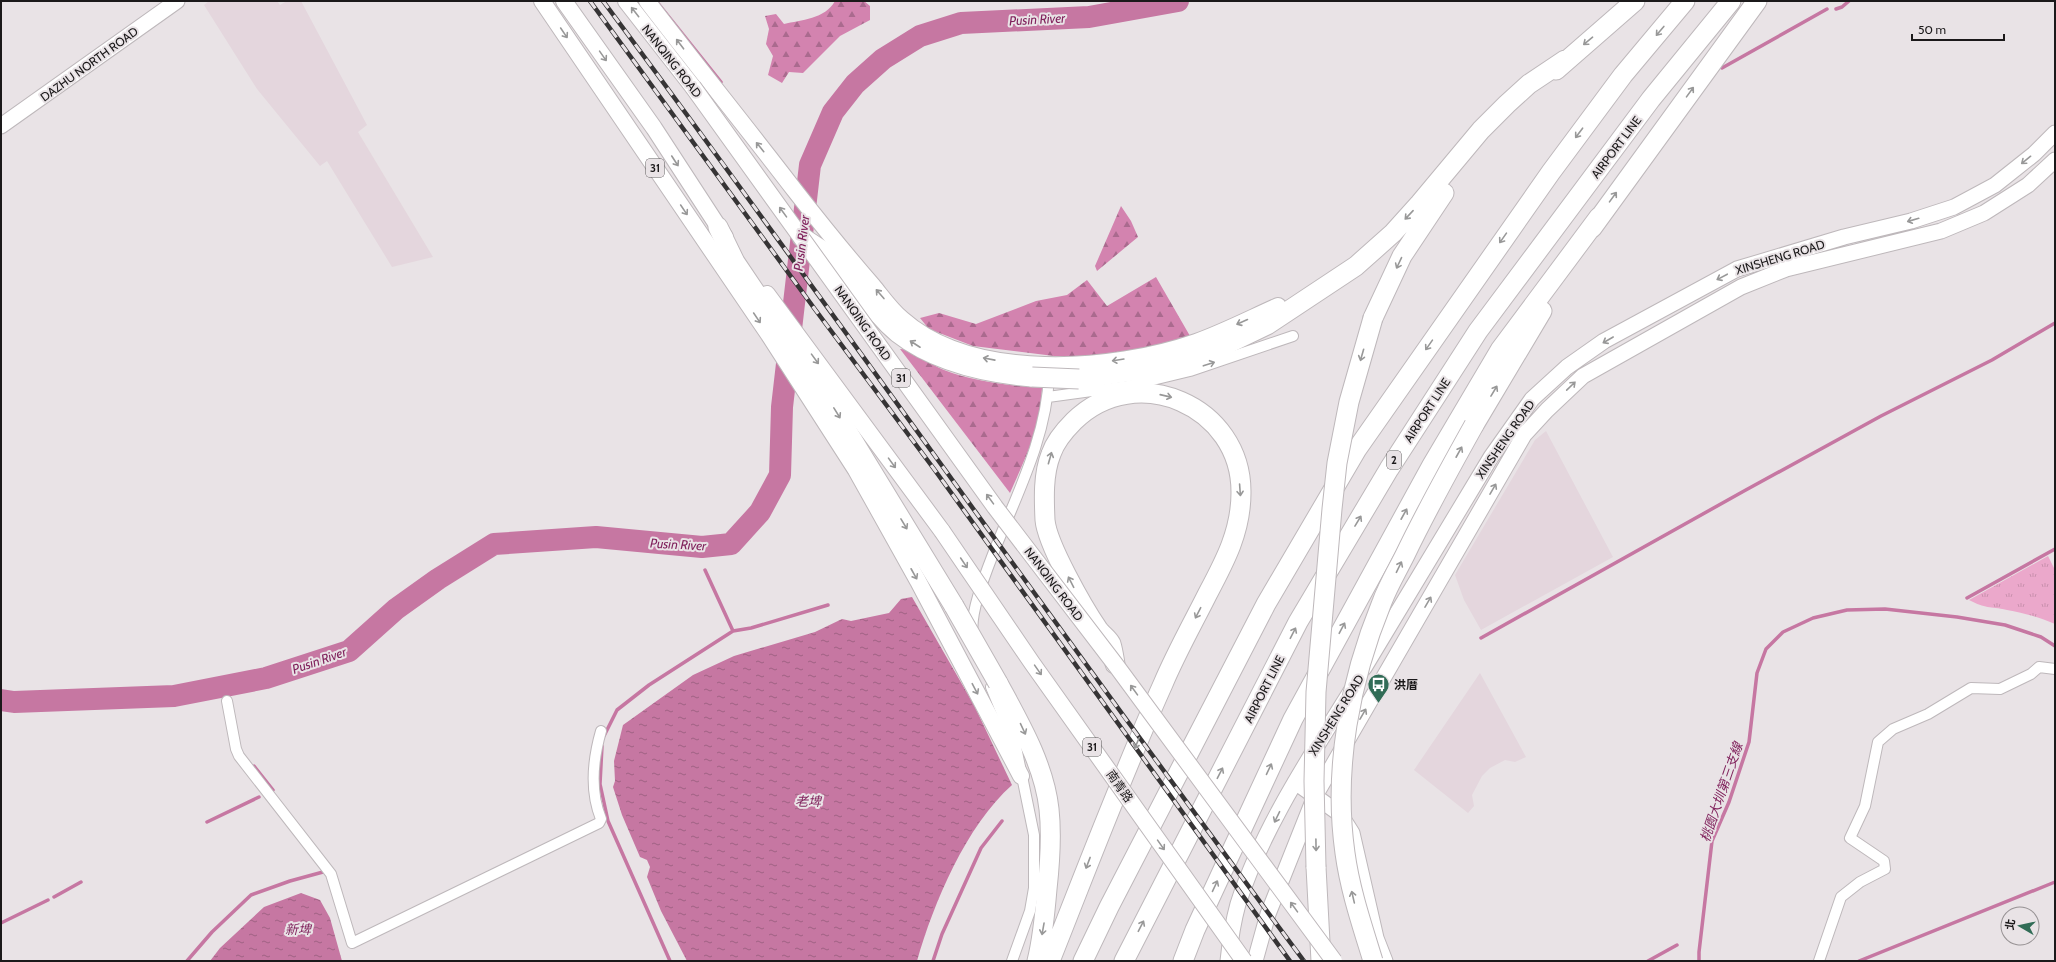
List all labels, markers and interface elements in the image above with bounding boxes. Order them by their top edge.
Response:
one-way arrow [630,7,639,18]
water label: Pusin River [1009,9,1066,28]
scale bar [1912,16,2004,42]
street label: NANQING ROAD [639,22,705,101]
text: 50 m [1918,22,1946,37]
street label: DAZHU NORTH ROAD [37,23,141,105]
one-way arrow [1655,25,1664,36]
one-way arrow [560,27,568,38]
one-way arrow [1582,36,1593,45]
one-way arrow [676,39,685,50]
one-way arrow [599,50,607,61]
one-way arrow [1686,86,1694,97]
street label: AIRPORT LINE [1588,113,1645,181]
one-way arrow [1575,127,1583,138]
one-way arrow [756,141,765,152]
one-way arrow [671,155,679,166]
one-way arrow [2021,155,2032,164]
road number: 31 [646,159,664,177]
one-way arrow [1609,191,1617,202]
one-way arrow [680,205,688,216]
one-way arrow [779,206,787,217]
one-way arrow [1405,210,1414,220]
water label: Pusin River [790,213,812,272]
one-way arrow [1907,217,1920,224]
one-way arrow [1499,233,1507,244]
street label: XINSHENG ROAD [1734,236,1827,278]
one-way arrow [1395,256,1402,268]
one-way arrow [1716,274,1728,281]
street label: NANQING ROAD [832,283,895,364]
one-way arrow [875,289,885,299]
one-way arrow [753,312,761,323]
one-way arrow [1236,318,1248,326]
one-way arrow [1602,336,1614,344]
one-way arrow [1425,339,1433,350]
one-way arrow [910,340,921,348]
one-way arrow [1358,349,1365,362]
one-way arrow [810,353,819,364]
one-way arrow [983,355,996,363]
one-way arrow [1112,356,1125,364]
one-way arrow [1203,360,1216,367]
road number: 31 [892,369,910,387]
street label: AIRPORT LINE [1401,375,1454,445]
one-way arrow [1566,382,1577,391]
one-way arrow [1491,385,1499,397]
one-way arrow [1159,392,1172,400]
street label: XINSHENG ROAD [1472,397,1538,481]
one-way arrow [833,407,841,419]
one-way arrow [1456,446,1464,458]
one-way arrow [1047,451,1055,464]
road number: 2 [1387,451,1401,469]
one-way arrow [888,457,896,468]
one-way arrow [1237,483,1244,496]
one-way arrow [1490,483,1498,495]
one-way arrow [985,494,994,505]
one-way arrow [1401,508,1409,520]
one-way arrow [1355,515,1363,527]
one-way arrow [901,518,909,530]
water label: Pusin River [650,535,707,554]
street label: NANQING ROAD [1021,544,1087,624]
one-way arrow [960,557,968,568]
one-way arrow [1396,562,1403,574]
one-way arrow [911,568,918,580]
one-way arrow [1066,576,1074,588]
one-way arrow [1425,596,1433,608]
one-way arrow [1194,606,1201,618]
one-way arrow [1338,622,1346,634]
one-way arrow [1290,627,1297,639]
water label: Pusin River [290,643,349,677]
street label: AIRPORT LINE [1240,652,1288,725]
one-way arrow [1034,665,1042,676]
bus stop icon: 洪厝 [1365,671,1391,704]
street label: XINSHENG ROAD [1305,672,1367,758]
place label: 洪厝 [1394,677,1418,692]
one-way arrow [972,683,979,695]
one-way arrow [1130,684,1138,695]
one-way arrow [1360,708,1368,720]
one-way arrow [1020,723,1027,735]
one-way arrow [1133,737,1141,749]
road number: 31 [1083,738,1101,756]
water label: 桃園大圳第三支線 [1697,738,1746,844]
one-way arrow [1266,763,1274,775]
street label: 南青路 [1104,767,1136,805]
one-way arrow [1217,767,1224,779]
water label: 老埤 [795,793,823,809]
one-way arrow [1273,810,1280,822]
one-way arrow [1312,838,1319,851]
one-way arrow [1157,839,1166,850]
one-way arrow [1084,857,1092,869]
one-way arrow [1212,881,1219,893]
one-way arrow [1349,891,1357,904]
one-way arrow [1289,902,1298,913]
north arrow [2000,906,2040,946]
text: 北 [2002,918,2018,931]
one-way arrow [1138,920,1145,932]
water label: 新埤 [285,921,313,937]
one-way arrow [1039,922,1047,935]

